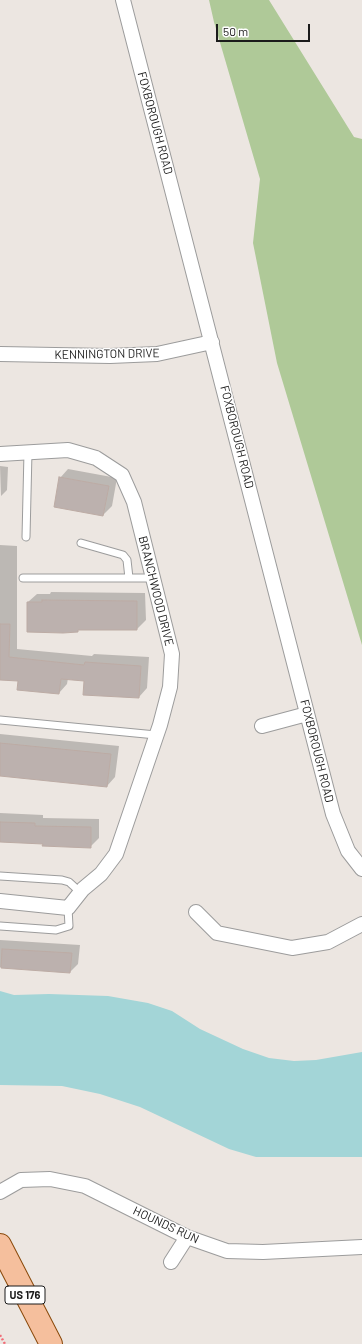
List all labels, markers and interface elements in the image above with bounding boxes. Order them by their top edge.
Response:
scale bar [218,16,312,42]
text: 50 m [223,24,248,38]
street label: FOXBOROUGH ROAD [134,70,176,176]
street label: KENNINGTON DRIVE [54,346,160,362]
street label: FOXBOROUGH ROAD [217,384,257,490]
street label: BRANCHWOOD DRIVE [135,534,177,648]
street label: FOXBOROUGH ROAD [297,698,337,804]
street label: HOUNDS RUN [131,1203,201,1247]
road number: US 176 [5,1286,45,1304]

